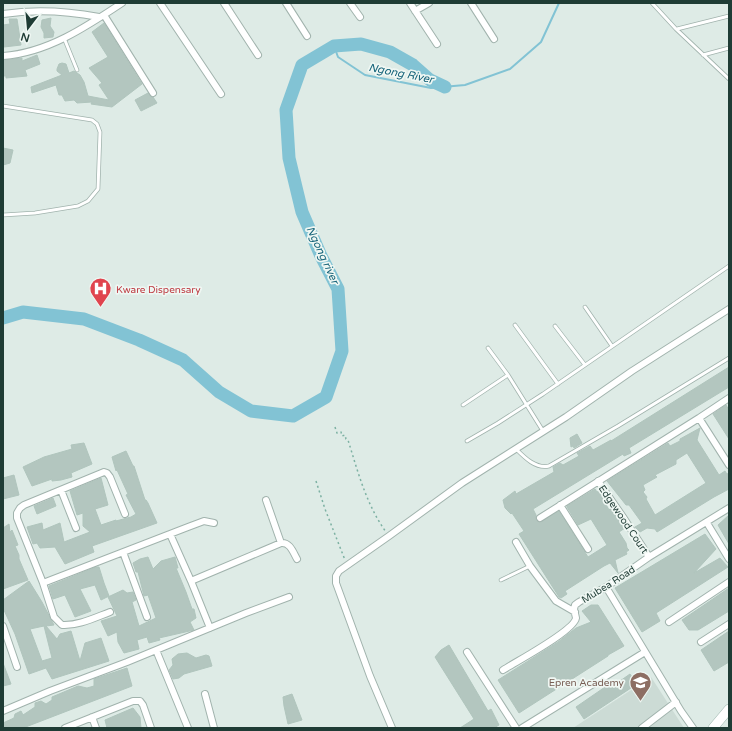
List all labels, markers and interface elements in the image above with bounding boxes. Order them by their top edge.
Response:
north arrow [8,8,48,48]
text: N [19,30,31,45]
water label: Ngong River [367,61,436,86]
water label: Ngong river [304,224,342,288]
hospital icon: Kware Dispensary [88,276,114,309]
place label: Kware Dispensary [116,284,201,296]
street label: Edgewood Court [596,483,651,556]
street label: Mubea Road [580,564,638,606]
school or university icon: Epren Academy [627,669,653,702]
place label: Epren Academy [549,677,625,689]

